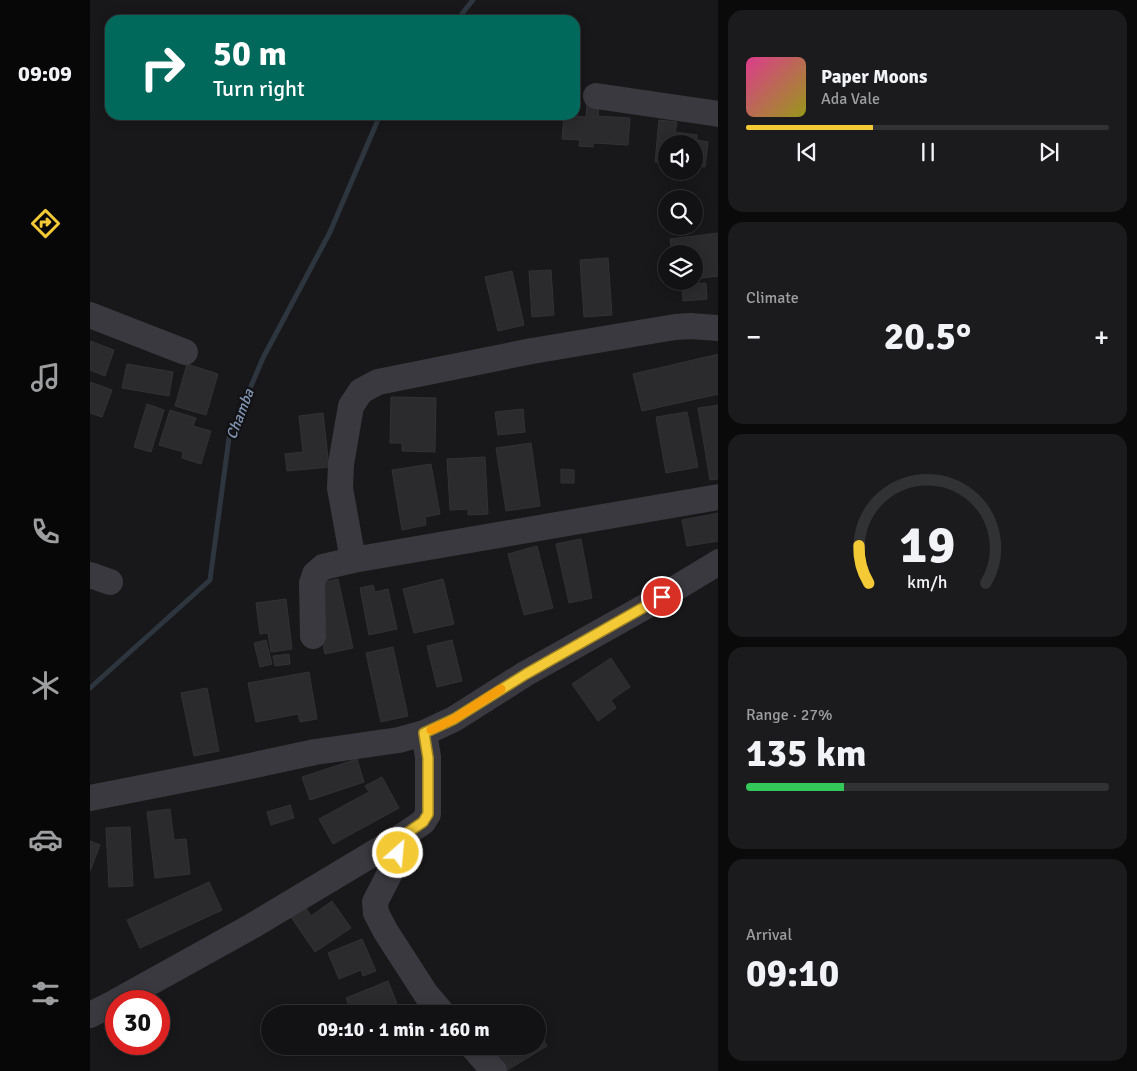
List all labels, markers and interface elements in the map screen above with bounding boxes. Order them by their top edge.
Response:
text: 50 m [213,32,287,75]
icon: right [130,35,195,100]
text: 09:09 [18,60,72,87]
text: Paper Moons [821,65,927,89]
text: Turn right [213,75,305,102]
text: Ada Vale [821,89,880,109]
map controls [658,135,703,290]
button: sound [658,135,703,180]
icon: previous [793,138,821,166]
icon: pause [914,138,942,166]
icon: next [1035,138,1063,166]
button: search [658,190,703,235]
icon: directions [28,206,63,241]
button: layers [658,245,703,290]
text: Climate [746,288,799,308]
text: 20.5° [884,313,971,360]
text: − [746,320,761,354]
text: + [1094,320,1109,354]
icon: music [28,360,63,395]
water label: Chamba [222,386,258,442]
text: 19 [899,513,956,577]
icon: phone [28,514,63,549]
text: km/h [907,571,948,593]
pin [641,576,683,618]
icon: arrive [648,583,676,611]
icon: climate [28,668,63,703]
text: Range · 27% [746,705,832,725]
text: 135 km [746,730,867,777]
icon: car [28,822,63,857]
position arrow [371,826,423,878]
text: Arrival [746,925,792,945]
text: 09:10 [746,950,839,997]
icon: filters [28,976,63,1011]
speed limit sign: 30 [105,990,170,1055]
text: 09:10 · 1 min · 160 m [317,1018,490,1042]

